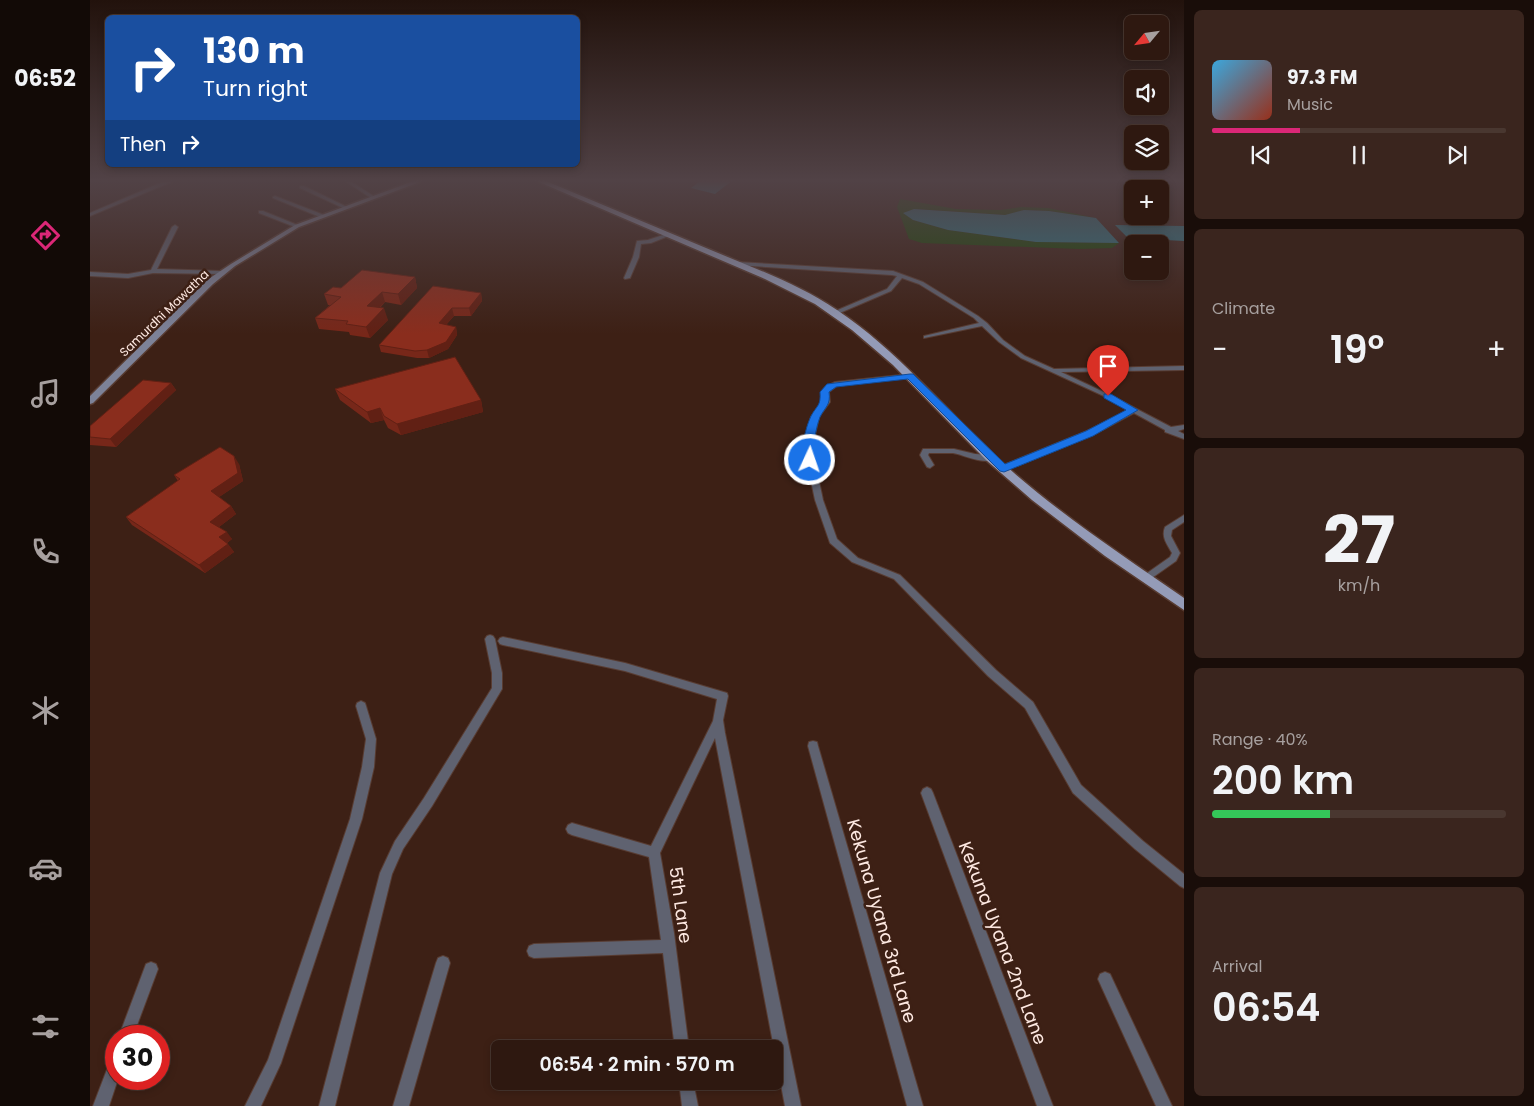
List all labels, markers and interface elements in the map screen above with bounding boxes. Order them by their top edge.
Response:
north arrow [1124,15,1169,60]
map controls [1124,15,1169,280]
text: 130 m [203,26,305,75]
icon: right [120,35,185,100]
text: 06:52 [14,63,76,94]
text: 97.3 FM [1287,64,1358,91]
button: sound [1124,70,1169,115]
text: Turn right [203,73,308,104]
text: Music [1287,93,1333,116]
button: layers [1124,125,1169,170]
icon: right [176,130,204,158]
text: Then [120,131,166,158]
icon: previous [1247,141,1275,169]
icon: pause [1345,141,1373,169]
icon: next [1443,141,1471,169]
button: + [1124,180,1169,225]
icon: directions [28,218,63,253]
button: − [1124,235,1169,280]
street label: Samurdhi Mawatha [116,266,212,360]
text: Climate [1212,297,1275,320]
text: 19° [1330,323,1384,376]
text: − [1212,330,1227,369]
text: + [1487,330,1506,369]
pin [1087,345,1129,396]
icon: arrive [1094,352,1122,380]
icon: music [28,376,63,411]
position arrow [783,433,835,485]
text: 27 [1323,495,1395,586]
icon: phone [28,534,63,569]
text: km/h [1338,574,1380,597]
icon: climate [28,693,63,728]
text: Range · 40% [1212,728,1308,751]
text: 200 km [1212,754,1354,807]
street label: Kekuna Uyana 3rd Lane [841,816,923,1026]
street label: Kekuna Uyana 2nd Lane [953,838,1053,1048]
icon: car [28,851,63,886]
street label: 5th Lane [663,865,699,945]
text: Arrival [1212,955,1262,978]
text: 06:54 [1212,981,1320,1034]
icon: filters [28,1009,63,1044]
speed limit sign: 30 [105,1025,170,1090]
text: 06:54 · 2 min · 570 m [539,1051,735,1078]

